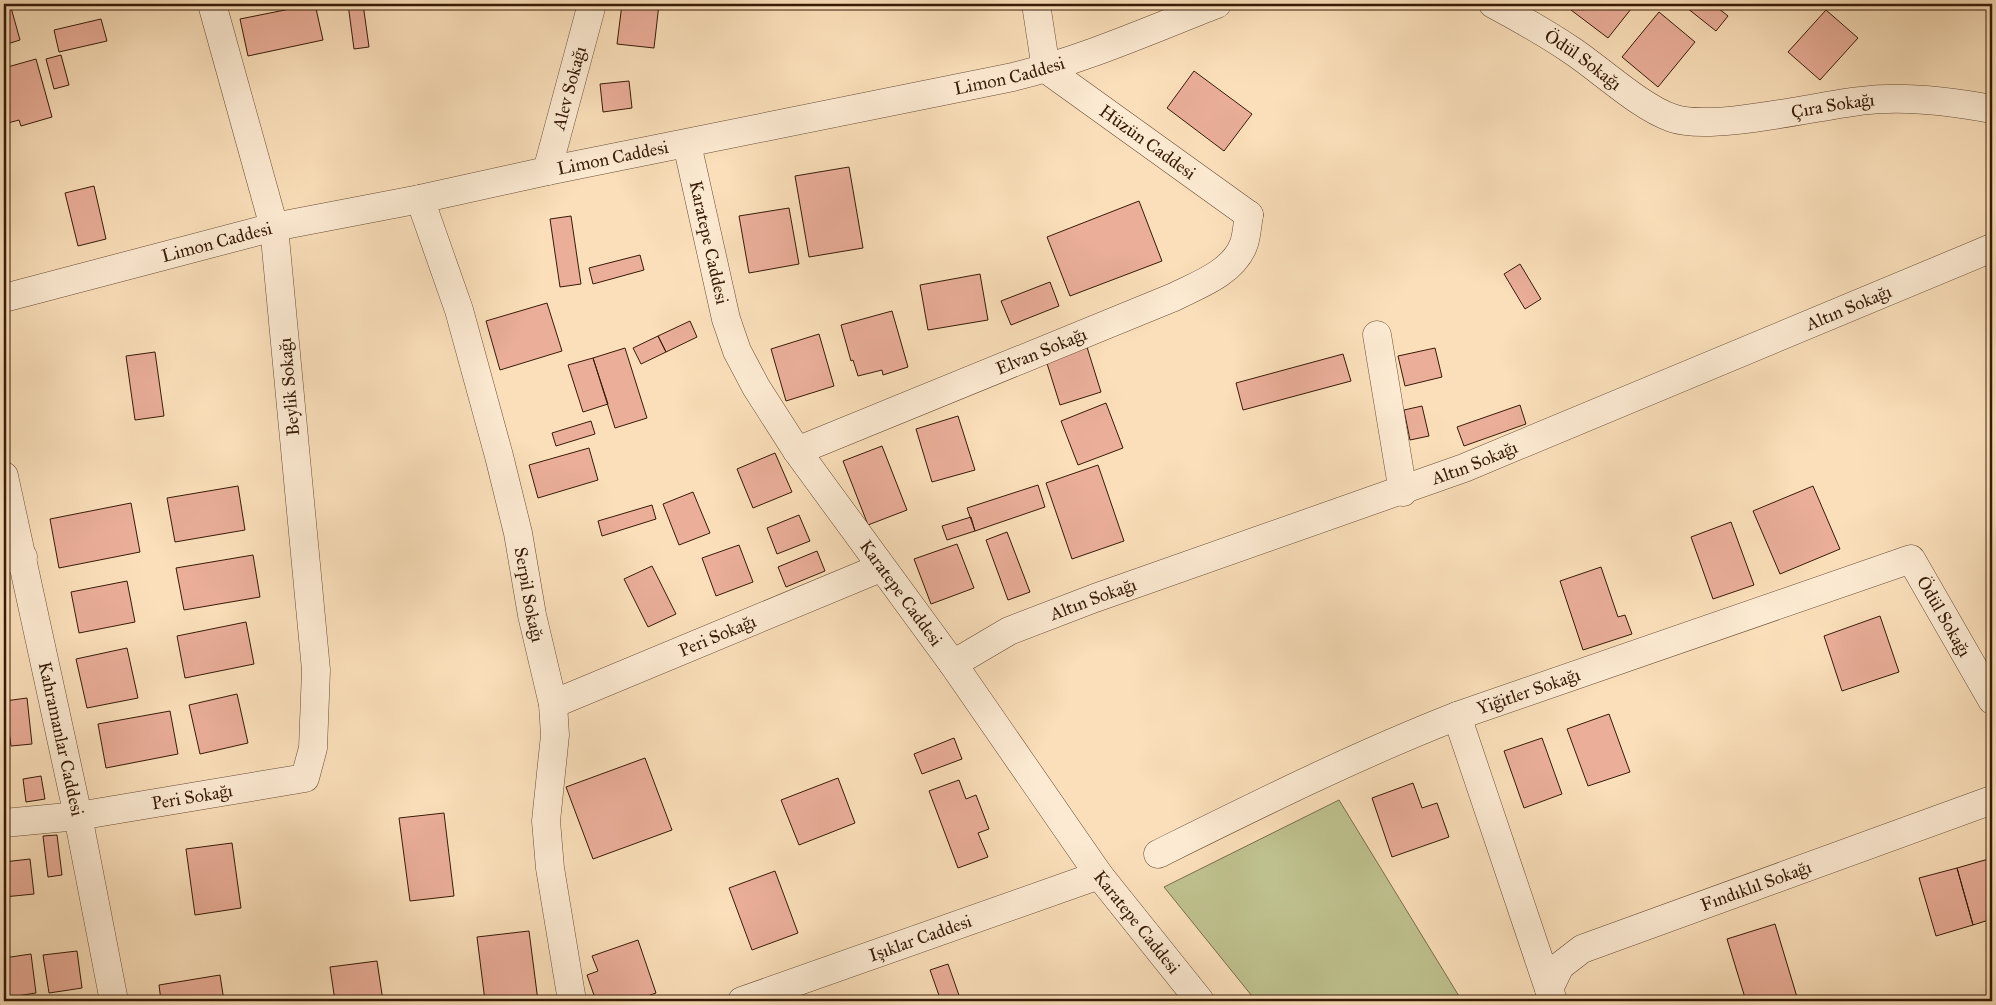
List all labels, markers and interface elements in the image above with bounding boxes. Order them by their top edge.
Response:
street label: Ödül Sokağı [1540,24,1626,95]
street label: Alev Sokağı [547,44,591,133]
street label: Limon Caddesi [952,52,1068,100]
street label: Çıra Sokağı [1789,88,1875,123]
street label: Hüzün Caddesi [1095,100,1200,184]
street label: Limon Caddesi [555,136,670,180]
street label: Karatepe Caddesi [685,179,733,307]
street label: Limon Caddesi [159,217,274,267]
street label: Altın Sokağı [1802,280,1895,336]
street label: Elvan Sokağı [993,323,1090,380]
street label: Beylik Sokağı [274,337,305,437]
street label: Altın Sokağı [1428,436,1521,490]
street label: Karatepe Caddesi [855,536,947,650]
street label: Serpil Sokağı [510,546,549,644]
street label: Ödül Sokağı [1912,571,1976,661]
street label: Altın Sokağı [1046,573,1139,626]
street label: Peri Sokağı [675,610,759,662]
street label: Kahramanlar Caddesi [34,660,89,818]
street label: Yiğitler Sokağı [1474,663,1583,719]
street label: Peri Sokağı [150,779,234,815]
street label: Fındıklıl Sokağı [1698,856,1814,916]
street label: Karatepe Caddesi [1089,866,1185,978]
street label: Işıklar Caddesi [866,910,975,966]

